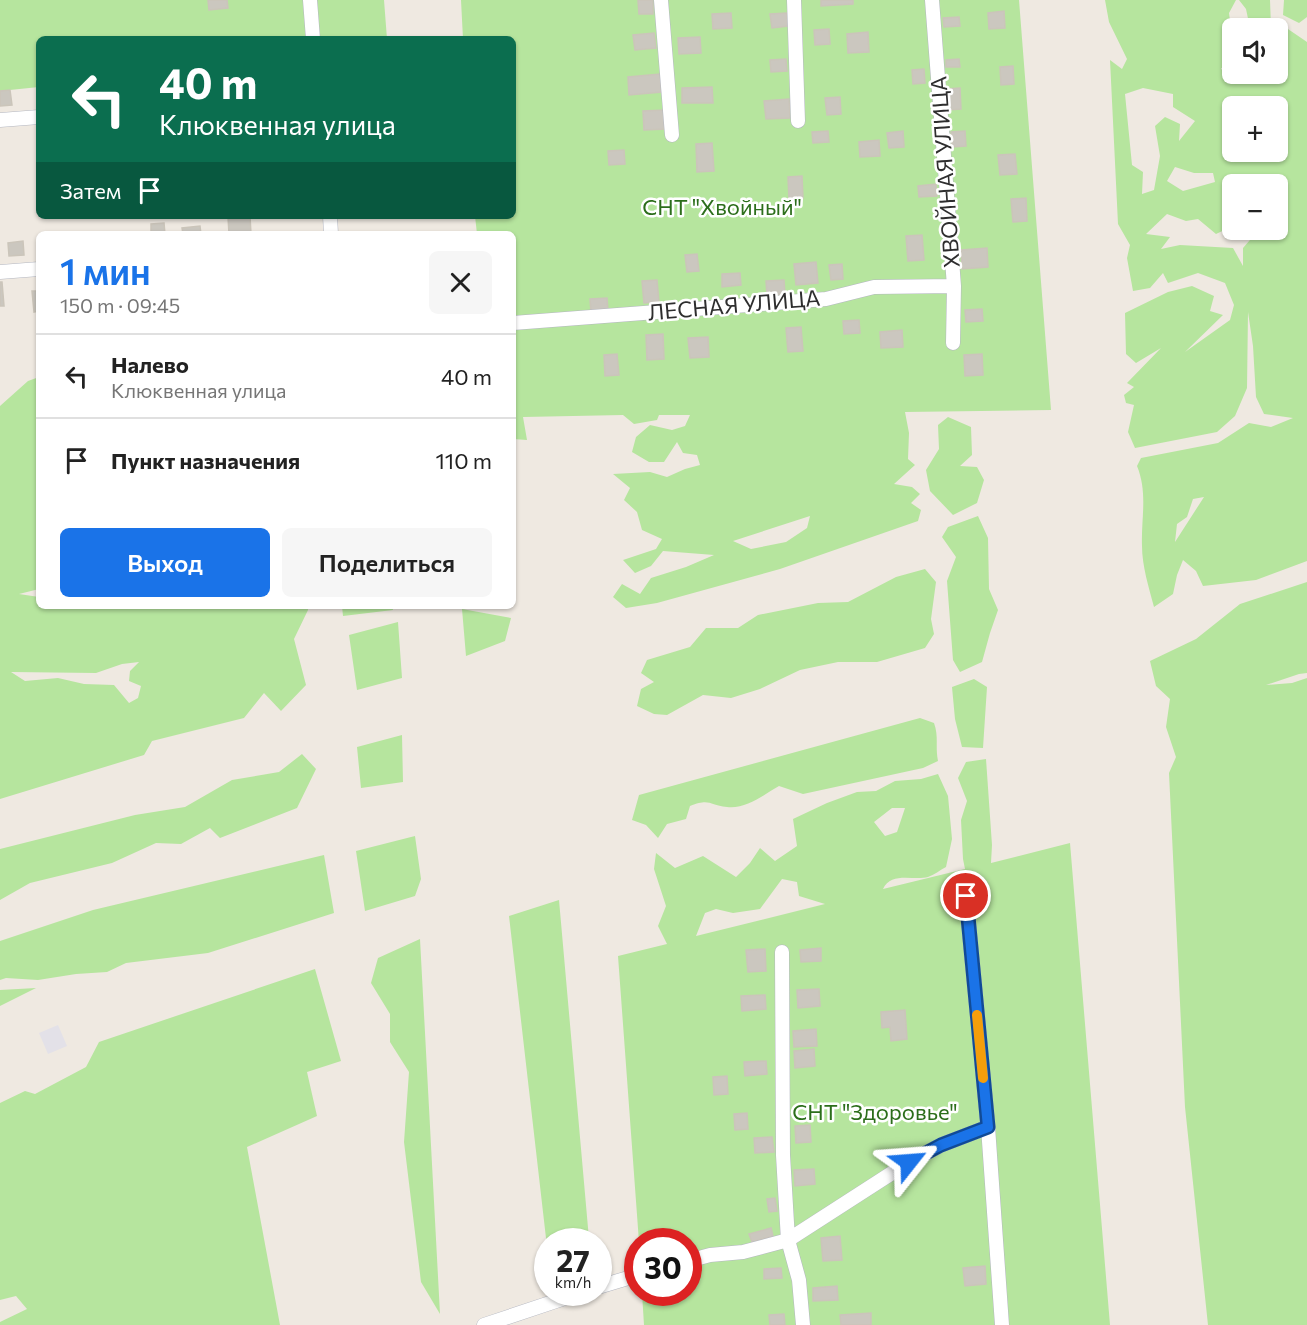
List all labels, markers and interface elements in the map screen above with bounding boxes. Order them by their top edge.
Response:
map controls [1222,18,1288,240]
button: sound [1222,18,1288,84]
text: 40 m [159,56,257,108]
icon: left [60,60,138,138]
street label: ХВОЙНАЯ УЛИЦА [924,75,965,269]
button: + [1222,96,1288,162]
text: Клюквенная улица [159,108,396,141]
icon: arrive [133,174,166,207]
button: − [1222,174,1288,240]
text: Затем [60,177,121,204]
park label: СНТ "Хвойный" [642,193,802,220]
text: 1 мин [60,248,151,292]
button: close [429,251,492,314]
street label: ЛЕСНАЯ УЛИЦА [647,284,821,325]
text: 150 m · 09:45 [60,293,180,317]
text: Налево [111,351,189,378]
icon: left [60,360,93,393]
text: 40 m [441,363,492,390]
text: Клюквенная улица [111,378,286,402]
icon: arrive [60,444,93,477]
text: Пункт назначения [111,447,300,474]
text: 110 m [435,447,492,474]
button: Выход [60,528,270,597]
button: Поделиться [282,528,492,597]
pin [940,870,991,921]
icon: arrive [949,879,982,912]
park label: СНТ "Здоровье" [792,1098,958,1125]
position arrow [877,1130,941,1194]
speed limit sign: 30 [624,1228,702,1306]
text: 27 [556,1241,590,1278]
text: km/h [555,1273,591,1291]

